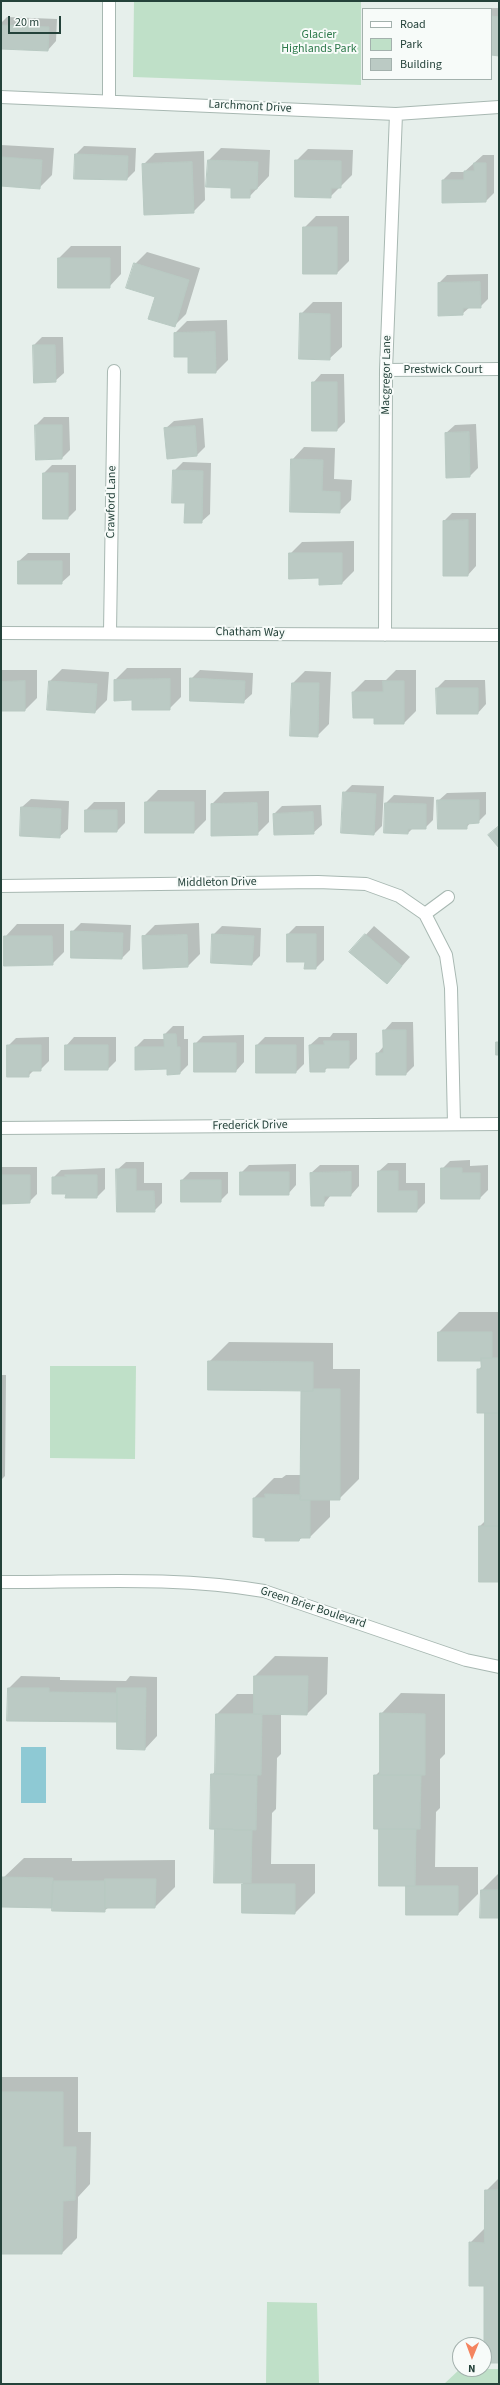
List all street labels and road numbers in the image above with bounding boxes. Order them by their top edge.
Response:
street label: Larchmont Drive [208,98,292,116]
street label: Macgregor Lane [379,335,395,415]
street label: Prestwick Court [403,363,483,377]
street label: Crawford Lane [104,465,120,539]
street label: Chatham Way [215,625,285,641]
street label: Middleton Drive [177,875,257,891]
street label: Frederick Drive [212,1118,288,1134]
street label: Green Brier Boulevard [258,1584,368,1632]

